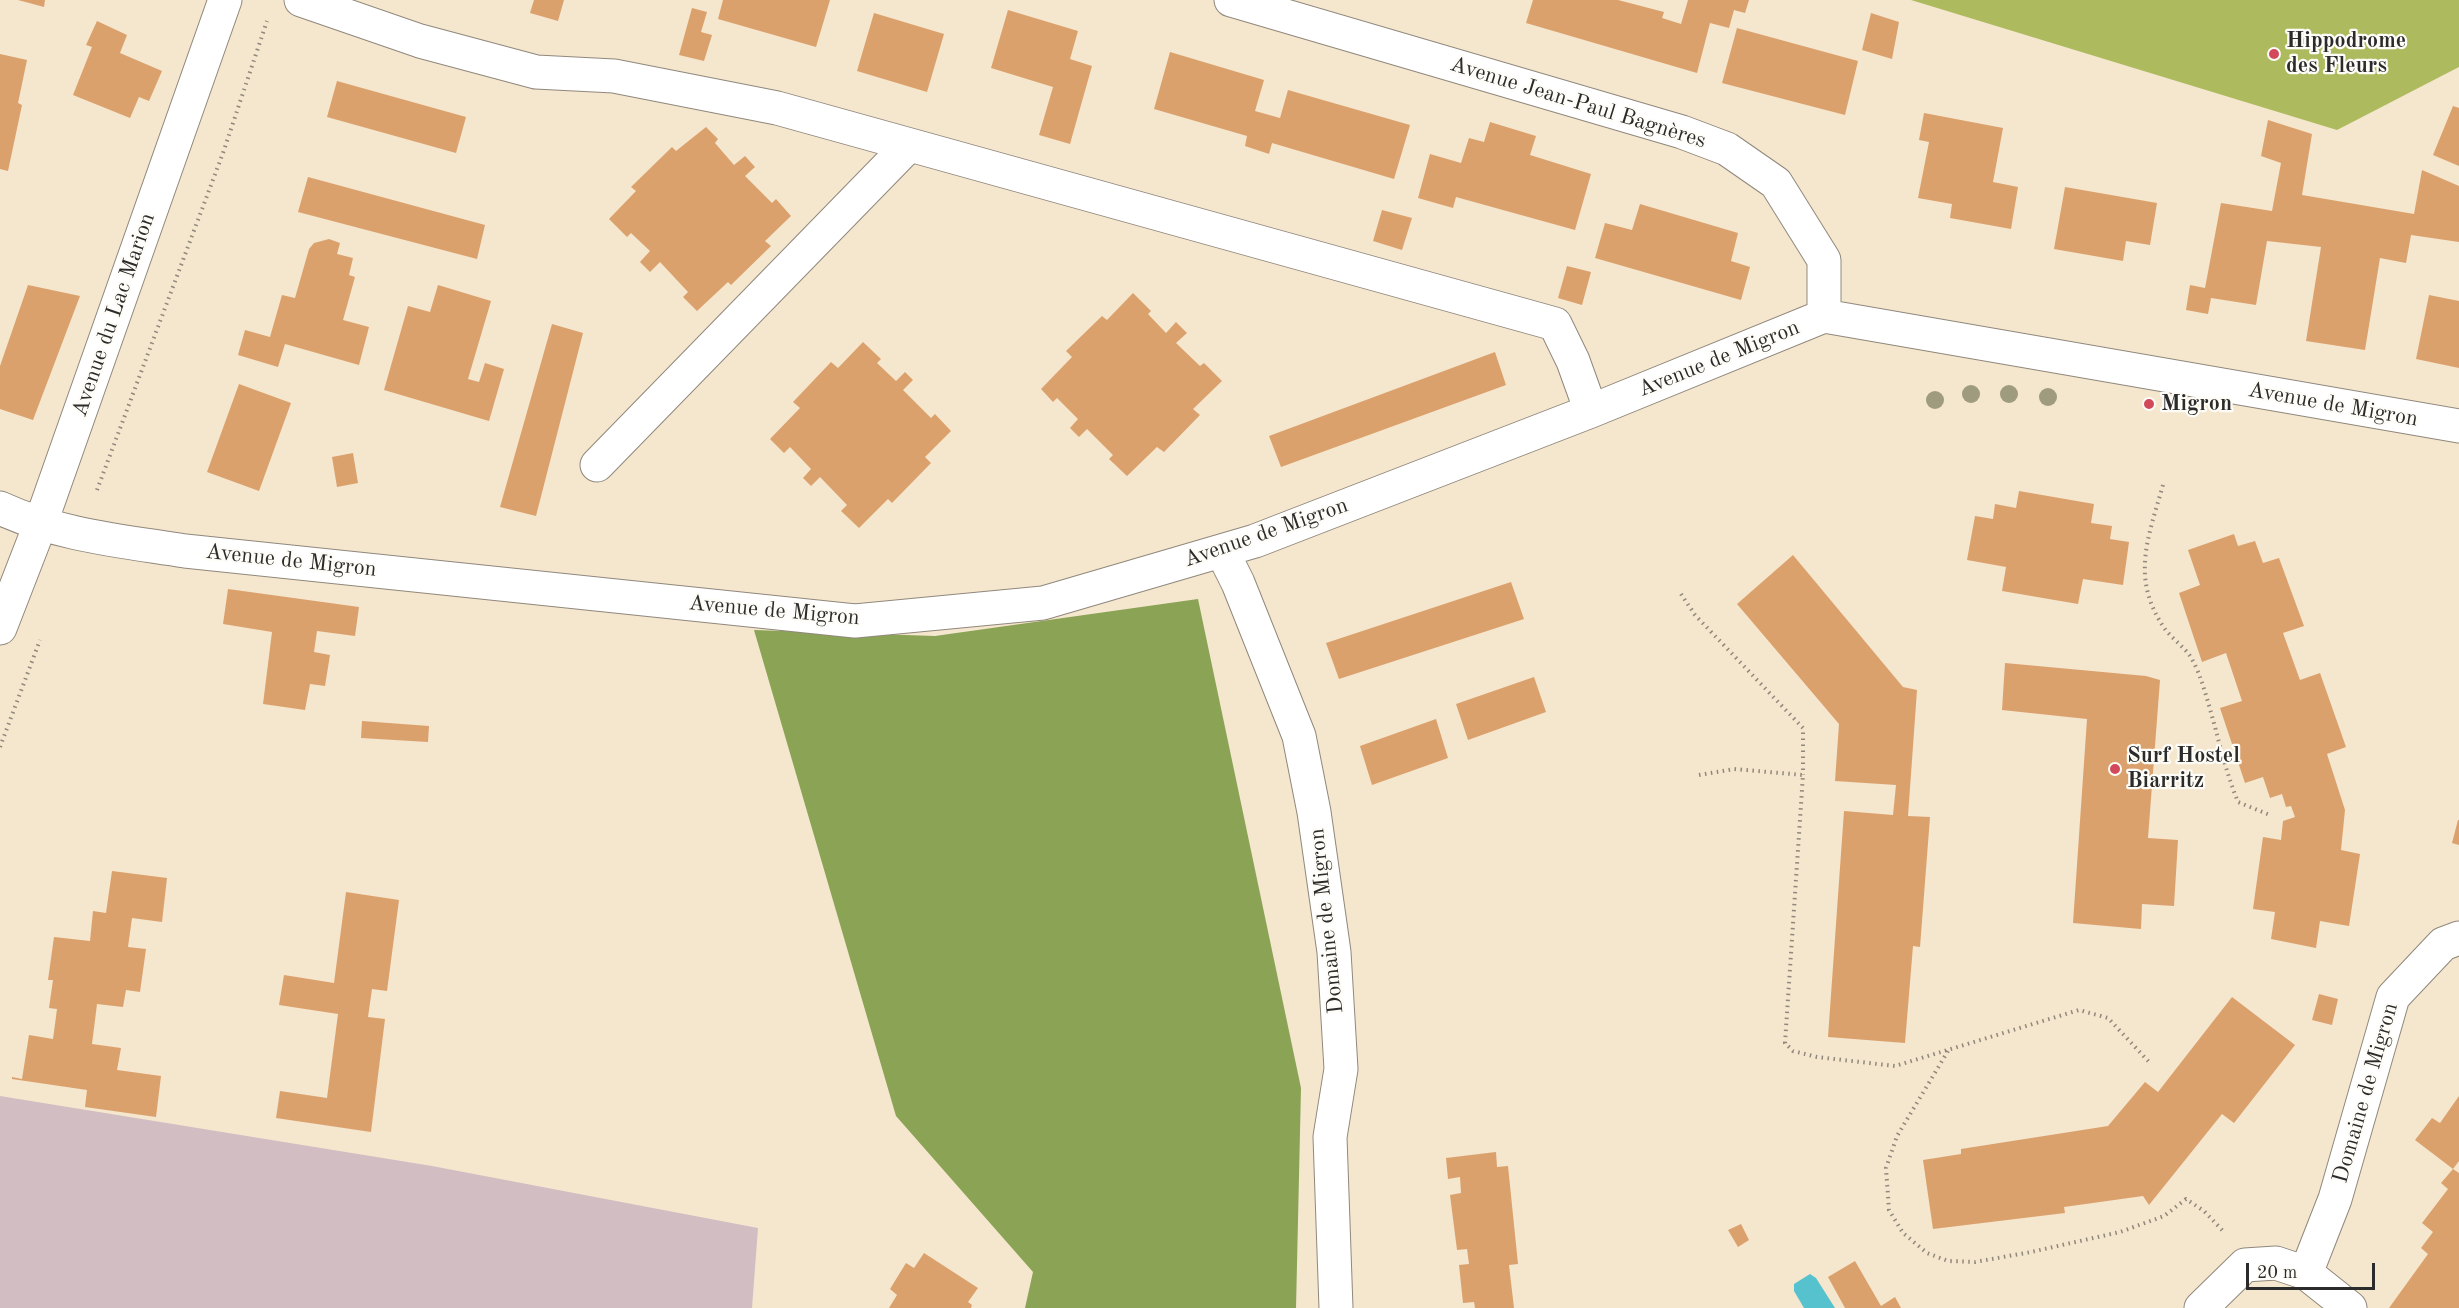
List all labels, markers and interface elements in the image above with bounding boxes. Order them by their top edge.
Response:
place label: Hippodrome des Fleurs [2286,28,2406,80]
marker: Hippodrome des Fleurs [2267,47,2281,61]
street label: Avenue Jean-Paul Bagnères [1447,51,1709,155]
street label: Avenue du Lac Marion [67,210,161,420]
street label: Avenue de Migron [1634,315,1804,403]
street label: Avenue de Migron [2246,377,2420,433]
place label: Migron [2161,391,2232,417]
marker: Migron [2142,397,2156,411]
street label: Avenue de Migron [1180,493,1352,573]
street label: Avenue de Migron [204,539,378,583]
street label: Avenue de Migron [687,590,861,632]
place label: Surf Hostel Biarritz [2127,743,2240,794]
marker: Surf Hostel Biarritz [2108,762,2122,776]
street label: Domaine de Migron [1304,827,1350,1015]
street label: Domaine de Migron [2328,1000,2404,1186]
scale bar [2249,1251,2378,1289]
text: 20 m [2257,1264,2297,1282]

